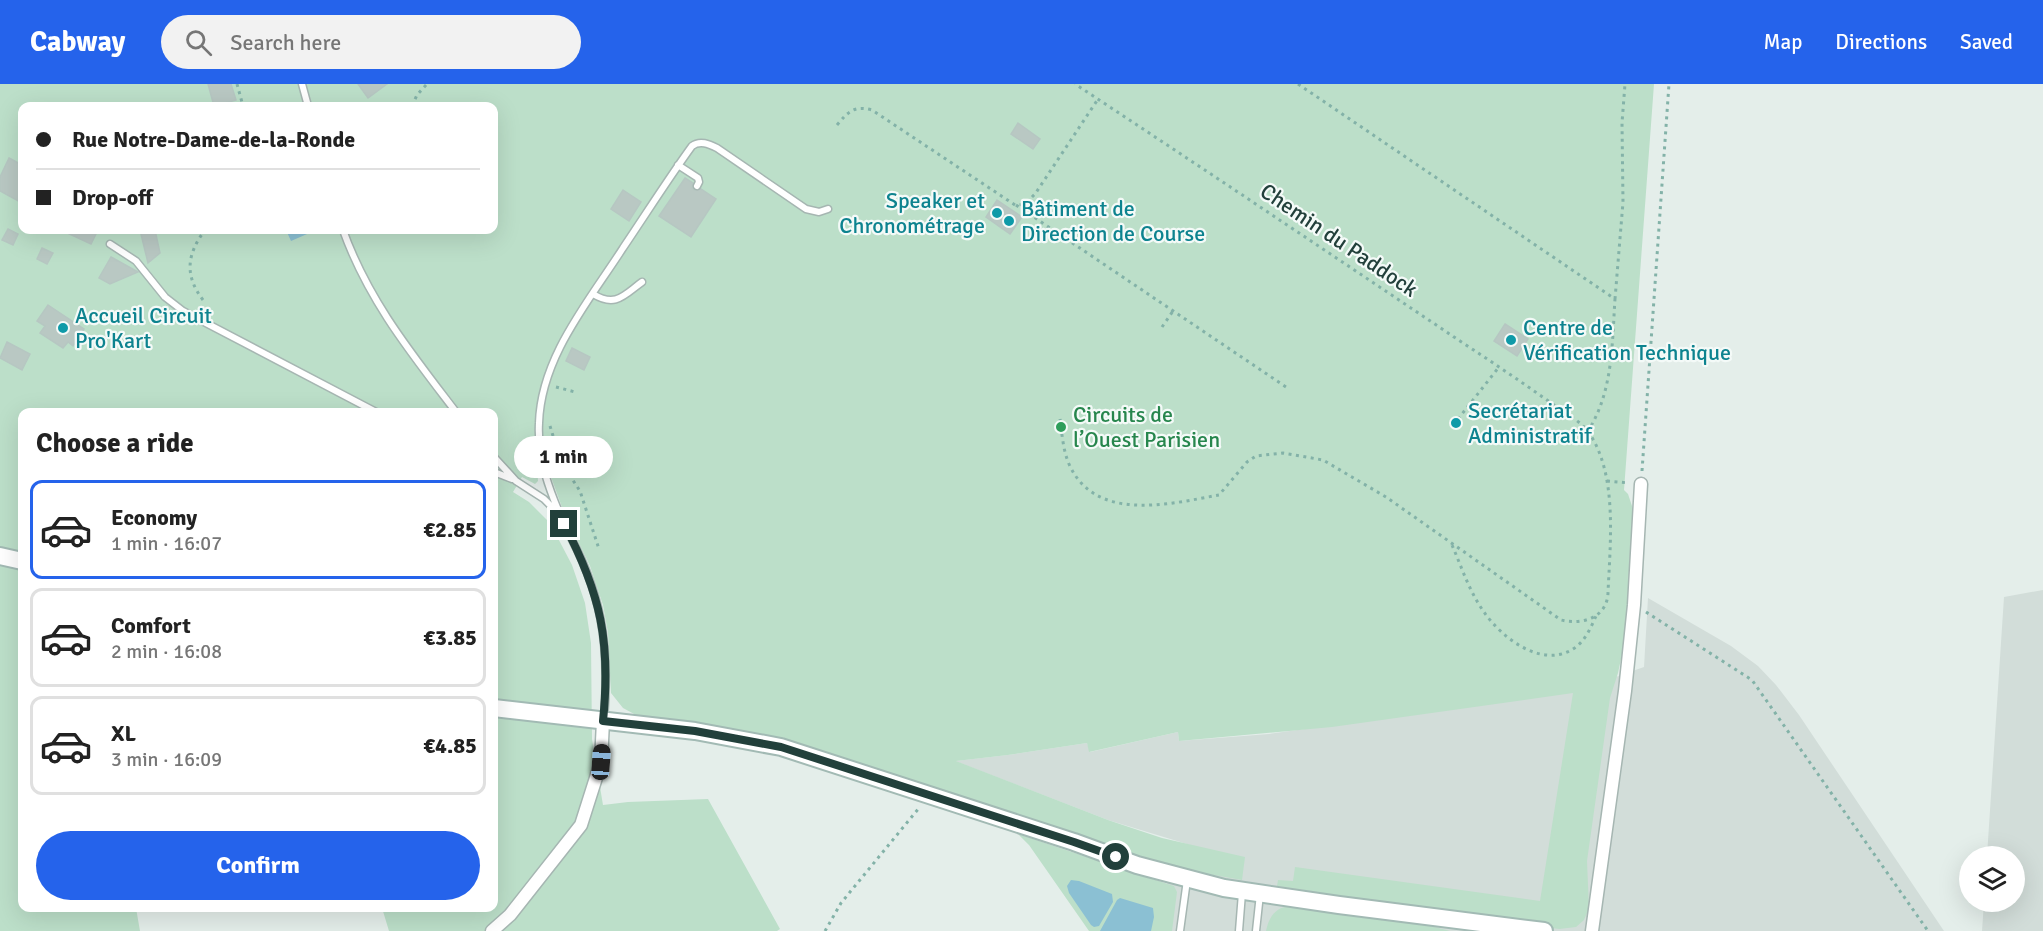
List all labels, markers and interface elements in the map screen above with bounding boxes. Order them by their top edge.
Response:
search box [161,15,581,69]
text: Cabway [30,25,125,59]
icon: search [182,26,215,59]
text: Search here [230,29,341,56]
text: Map [1764,29,1802,55]
text: Directions [1835,29,1927,55]
text: Saved [1960,29,2013,55]
text: Rue Notre-Dame-de-la-Ronde [72,126,355,153]
street label: Chemin du Paddock [1255,177,1423,303]
text: Drop-off [72,184,153,211]
place label: Speaker et Chronométrage [839,187,985,239]
place label: Bâtiment de Direction de Course [1021,195,1205,247]
marker: Speaker et Chronométrage [990,206,1004,220]
marker: Bâtiment de Direction de Course [1002,214,1016,228]
place label: Accueil Circuit Pro'Kart [75,302,212,354]
place label: Centre de Vérification Technique [1523,314,1731,366]
marker: Accueil Circuit Pro'Kart [56,321,70,335]
marker: Centre de Vérification Technique [1504,333,1518,347]
place label: Secrétariat Administratif [1468,397,1593,449]
place label: Circuits de l’Ouest Parisien [1073,401,1220,453]
marker: Secrétariat Administratif [1449,416,1463,430]
marker: Circuits de l’Ouest Parisien [1054,420,1068,434]
text: Choose a ride [36,427,194,460]
callout: 1 min [514,437,614,479]
text: 1 min [539,444,588,469]
icon: car [39,503,93,557]
text: Economy [111,504,197,531]
route end [550,510,577,537]
text: €2.85 [423,516,477,543]
text: 1 min · 16:07 [111,531,222,556]
icon: car [39,611,93,665]
text: Comfort [111,612,191,639]
text: €3.85 [423,624,477,651]
text: 2 min · 16:08 [111,639,222,664]
icon: car [39,719,93,773]
text: XL [111,720,136,747]
text: €4.85 [423,732,477,759]
car [591,743,611,781]
text: 3 min · 16:09 [111,747,222,772]
button: Confirm [36,831,480,900]
route start [1102,843,1129,870]
map controls [1959,846,2025,912]
button: layers [1959,846,2025,912]

